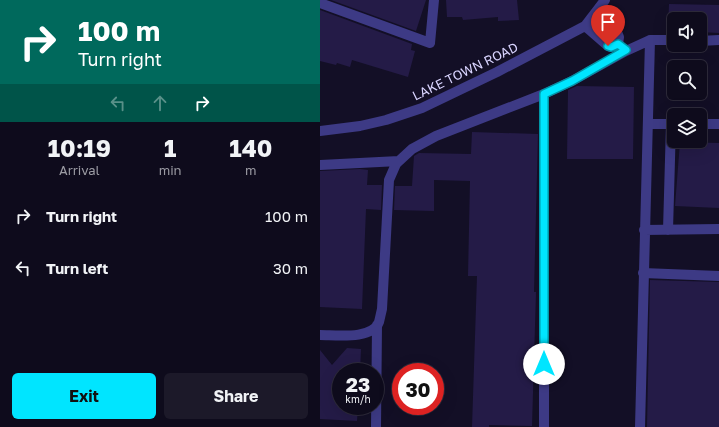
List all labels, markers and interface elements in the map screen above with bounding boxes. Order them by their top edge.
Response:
pin [591,5,625,46]
icon: arrive [597,11,619,33]
map controls [667,12,707,148]
button: sound [667,12,707,52]
text: 100 m [78,14,160,47]
icon: right [12,16,64,68]
street label: LAKE TOWN ROAD [410,38,520,104]
text: Turn right [78,48,162,70]
button: search [667,60,707,100]
icon: left [107,92,129,114]
icon: ahead [149,92,171,114]
icon: right [191,92,213,114]
button: layers [667,108,707,148]
text: 10:19 [48,133,111,162]
text: 1 [164,133,176,162]
text: 140 [229,133,272,162]
text: Arrival [59,162,100,178]
text: min [159,162,182,178]
text: m [245,162,257,178]
icon: right [12,205,34,227]
text: Turn right [46,207,117,225]
text: 100 m [265,207,308,225]
icon: left [12,257,34,279]
text: Turn left [46,259,108,277]
text: 30 m [273,259,308,277]
position arrow [523,343,565,385]
speed limit sign: 30 [392,363,444,415]
text: 23 [346,372,370,396]
button: Exit [12,373,156,419]
button: Share [164,373,308,419]
text: km/h [345,393,371,405]

